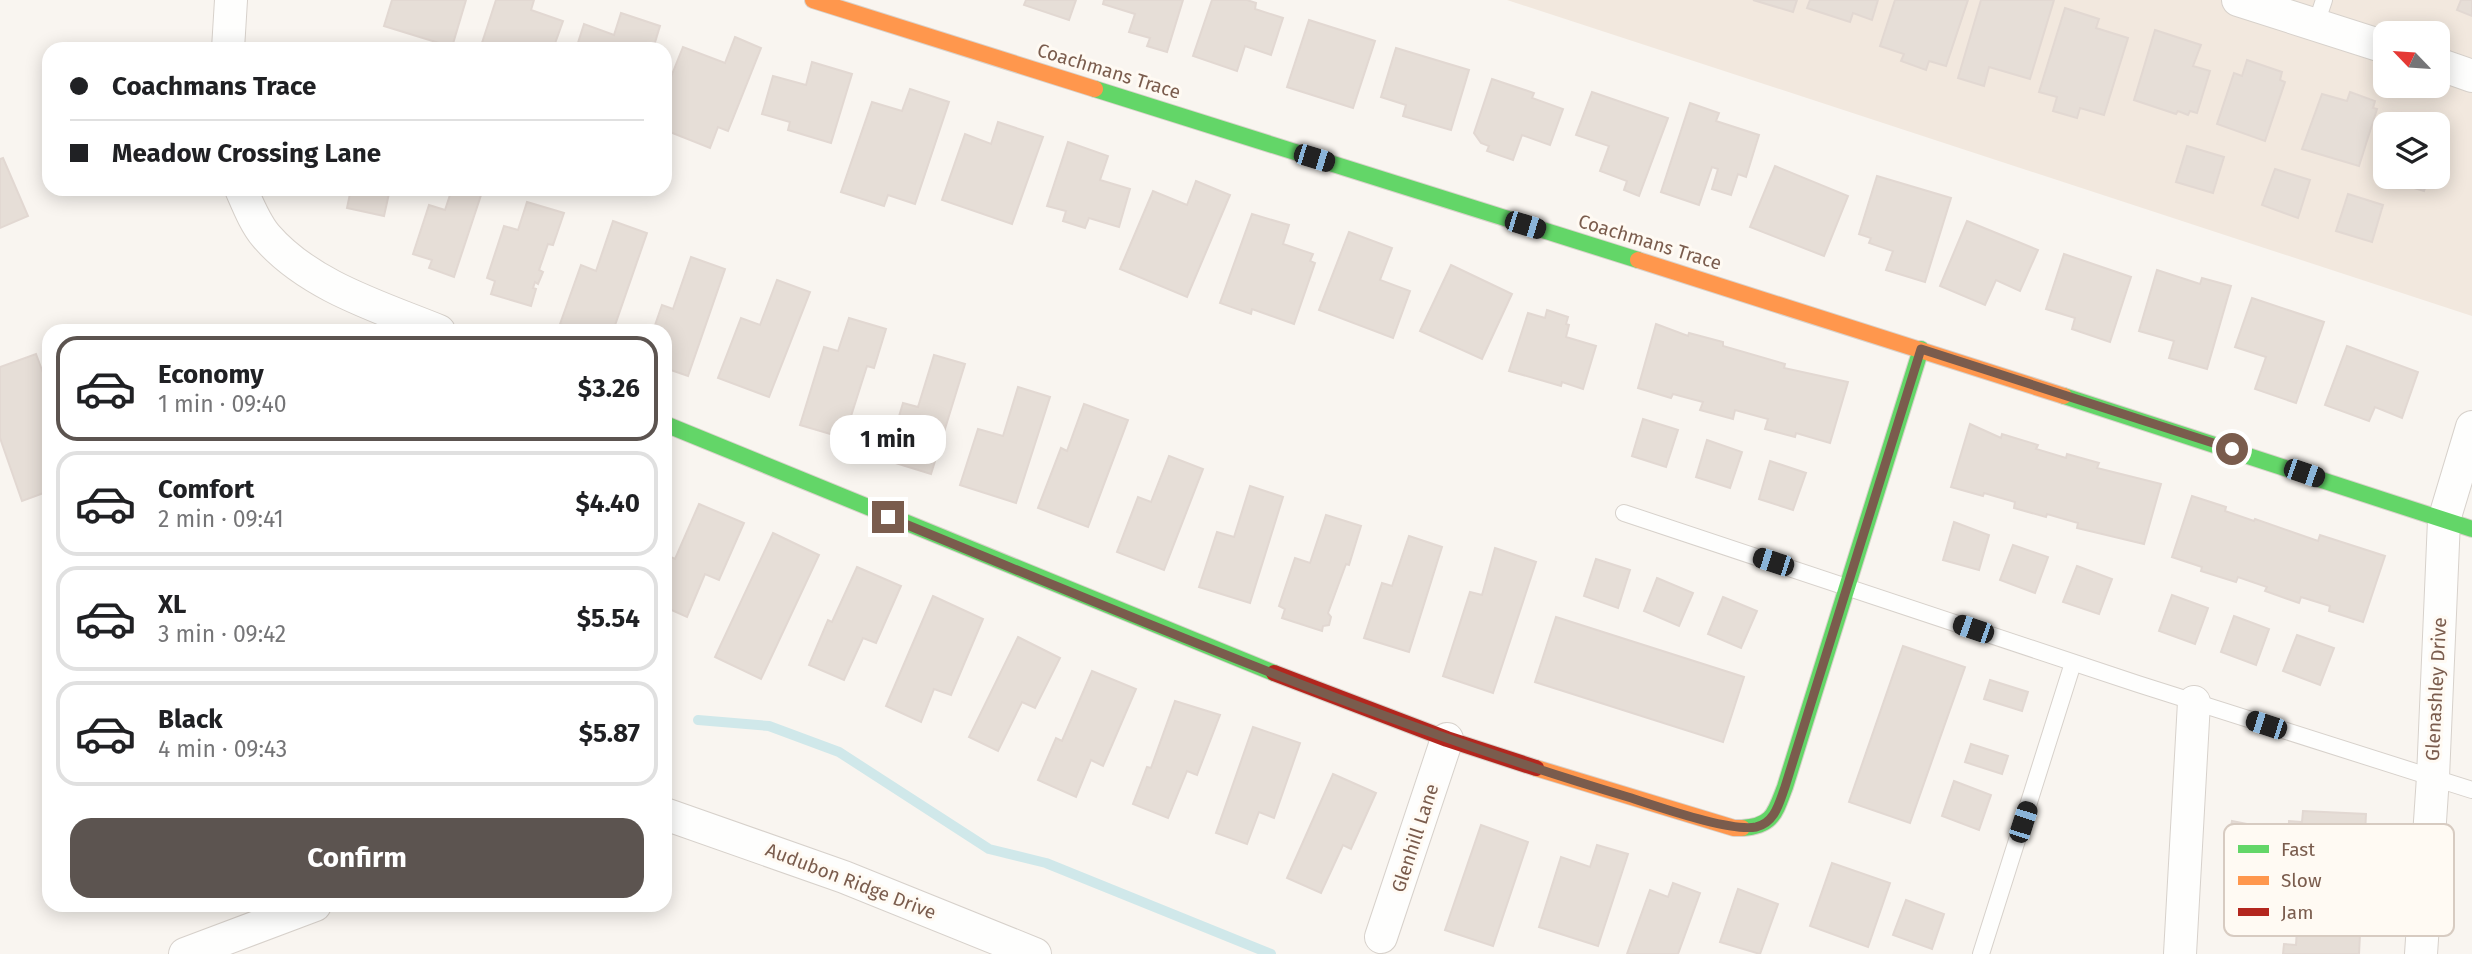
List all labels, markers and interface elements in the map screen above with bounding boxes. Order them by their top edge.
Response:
north arrow [2373,21,2450,98]
map controls [2373,21,2450,189]
street label: Coachmans Trace [1035,38,1183,104]
text: Coachmans Trace [112,71,316,102]
button: layers [2373,112,2450,189]
text: Meadow Crossing Lane [112,138,381,169]
car [1291,142,1338,174]
car [1502,209,1549,241]
street label: Coachmans Trace [1576,209,1724,275]
icon: car [74,357,137,420]
text: Economy [158,359,264,390]
text: $3.26 [578,373,640,404]
text: 1 min · 09:40 [158,390,287,418]
callout: 1 min [830,416,946,464]
text: 1 min [860,425,916,453]
route start [2216,433,2248,465]
car [2281,456,2328,490]
icon: car [74,472,137,535]
text: Comfort [158,474,254,505]
text: $4.40 [575,488,640,519]
route end [872,501,904,533]
text: 2 min · 09:41 [158,505,284,533]
car [1750,546,1797,578]
icon: car [74,587,137,650]
text: XL [158,589,186,620]
text: $5.54 [577,603,640,634]
car [1950,612,1997,646]
street label: Glenashley Drive [2421,617,2451,761]
text: 3 min · 09:42 [158,620,286,648]
icon: car [74,702,137,765]
text: Black [158,704,223,735]
car [2243,709,2290,741]
text: $5.87 [579,718,640,749]
text: 4 min · 09:43 [158,735,287,763]
street label: Glenhill Lane [1387,781,1443,895]
car [2007,799,2040,845]
button: Confirm [70,818,644,898]
legend [2224,824,2454,936]
street label: Audubon Ridge Drive [763,838,939,924]
text: Fast [2281,838,2315,861]
text: Slow [2281,869,2322,892]
text: Jam [2281,901,2313,924]

